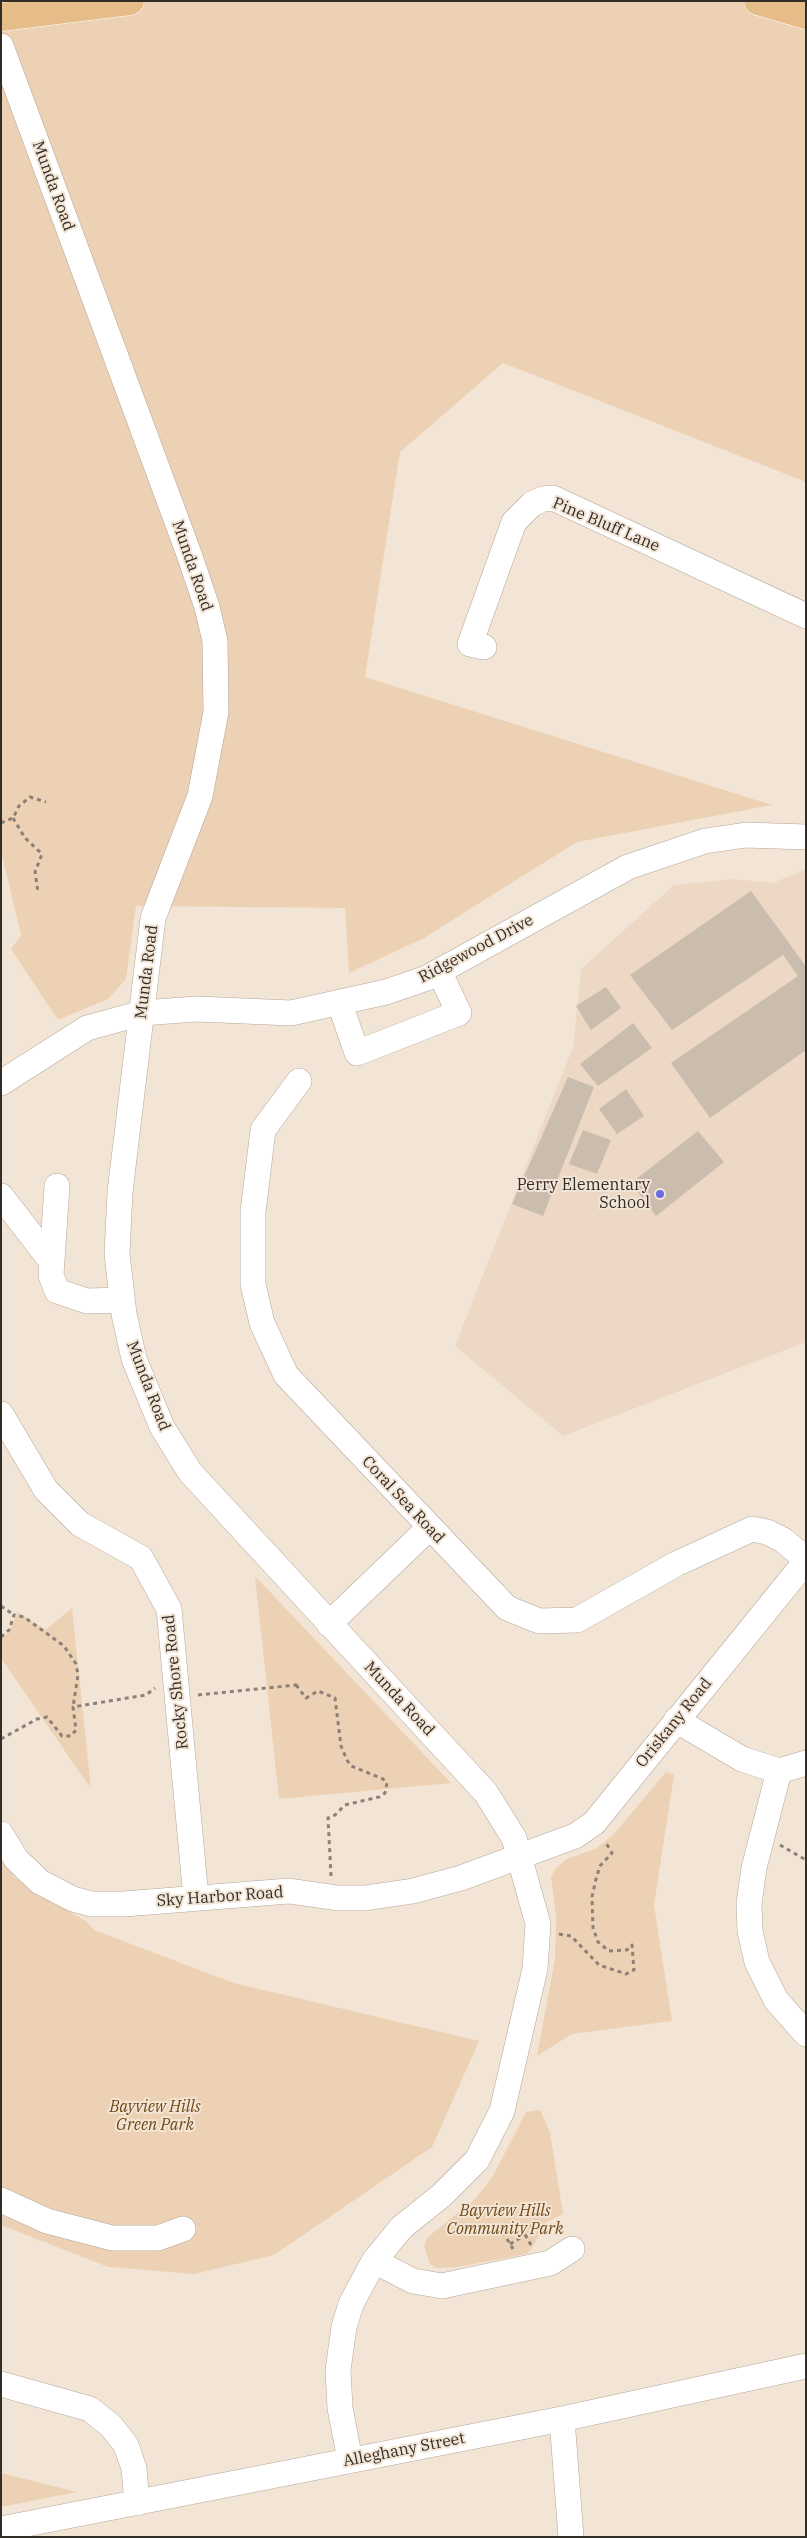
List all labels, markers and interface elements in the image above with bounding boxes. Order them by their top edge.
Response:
street label: Munda Road [28,138,78,234]
street label: Pine Bluff Lane [549,494,663,556]
street label: Munda Road [168,518,216,614]
street label: Ridgewood Drive [415,911,537,987]
street label: Munda Road [132,924,162,1020]
place label: Perry Elementary School [517,1175,650,1213]
marker: Perry Elementary School [654,1188,666,1200]
street label: Munda Road [122,1338,174,1434]
street label: Coral Sea Road [358,1452,448,1548]
street label: Rocky Shore Road [159,1614,193,1750]
street label: Munda Road [360,1658,438,1740]
street label: Oriskany Road [632,1674,716,1772]
street label: Sky Harbor Road [156,1883,284,1911]
park label: Bayview Hills Green Park [109,2097,201,2135]
park label: Bayview Hills Community Park [447,2201,563,2239]
street label: Alleghany Street [341,2429,467,2471]

